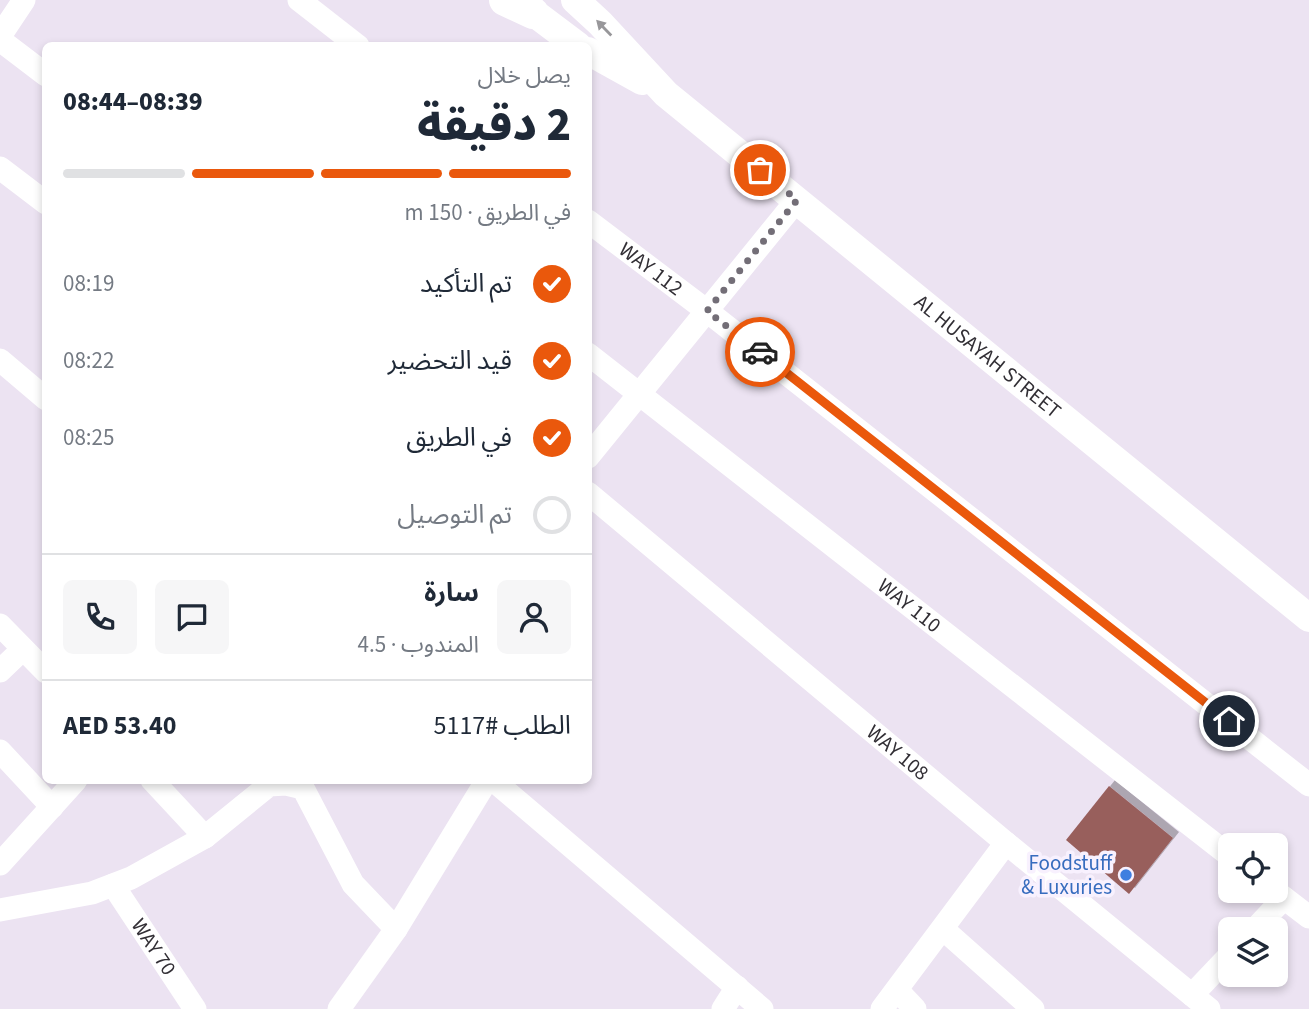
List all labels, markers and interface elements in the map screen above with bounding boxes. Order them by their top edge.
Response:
one-way arrow [597,20,613,37]
text: يصل خلال [478,59,571,92]
text: 08:39–08:44 [63,83,203,120]
text: 2 دقيقة [417,93,571,158]
pin [730,140,790,200]
icon: bag [741,151,779,189]
text: في الطريق · 150 m [405,196,571,229]
street label: WAY 112 [613,235,689,303]
text: تم التأكيد [420,265,512,302]
icon: check [533,265,571,303]
text: 08:19 [63,267,114,300]
street label: AL HUSAYAH STREET [908,287,1068,425]
courier [725,317,795,387]
icon: car [741,333,779,371]
text: قيد التحضير [388,342,512,379]
icon: check [533,342,571,380]
text: 08:22 [63,344,114,377]
text: في الطريق [406,419,512,456]
icon: check [533,419,571,457]
text: 08:25 [63,421,114,454]
text: تم التوصيل [397,496,512,533]
street label: WAY 110 [871,571,947,640]
text: سارة [424,574,479,611]
button: phone [63,580,137,654]
button: chat [155,580,229,654]
button: person [497,580,571,654]
text: المندوب · 4.5 [357,628,479,661]
pin [1199,691,1259,751]
icon: home [1210,702,1248,740]
text: AED 53.40 [63,707,177,744]
text: الطلب #5117 [434,707,571,744]
street label: WAY 108 [860,717,935,787]
map controls [1218,833,1288,987]
button: locate [1218,833,1288,903]
place label: Foodstuff & Luxuries [1021,848,1113,902]
marker: Foodstuff & Luxuries [1118,867,1134,883]
street label: WAY 70 [124,912,184,981]
button: layers [1218,917,1288,987]

